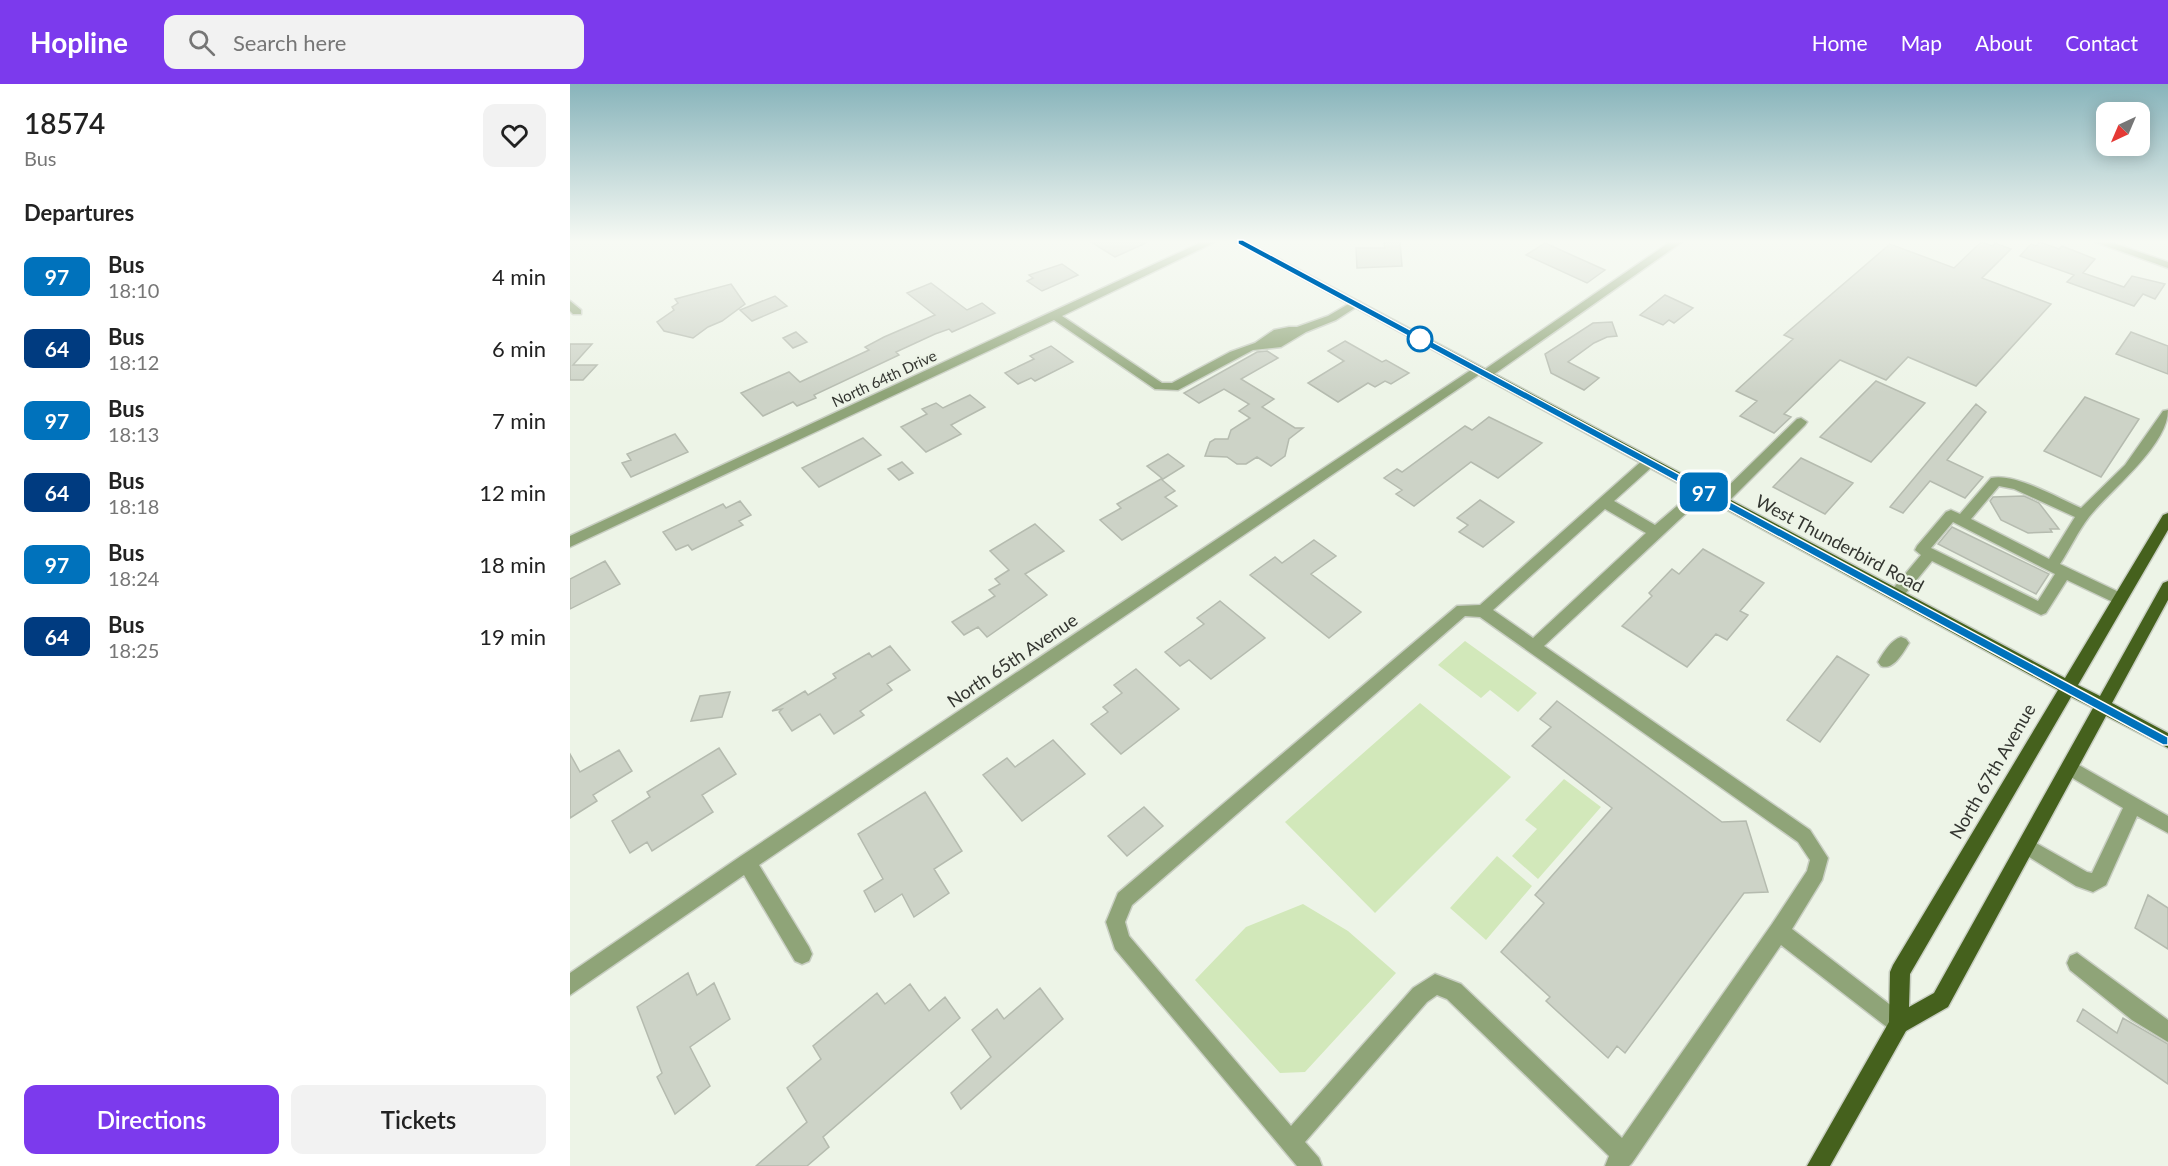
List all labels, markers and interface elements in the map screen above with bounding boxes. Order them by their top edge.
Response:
search box [164,15,584,69]
text: Hopline [30,25,128,59]
icon: search [185,26,218,59]
text: Search here [233,29,346,56]
text: Home [1812,30,1868,55]
text: Map [1901,30,1942,55]
text: About [1975,30,2032,55]
text: Contact [2065,30,2138,55]
north arrow [2096,102,2150,156]
map controls [2096,102,2150,156]
button: heart [483,104,546,167]
text: 18574 [24,106,105,140]
text: Bus [24,146,57,170]
text: Departures [24,199,134,226]
text: Bus [108,251,144,278]
text: 4 min [492,263,546,290]
text: 97 [45,264,69,289]
text: 18:10 [108,278,159,302]
text: Bus [108,323,144,350]
unlabelled marker [1407,326,1433,352]
text: 6 min [492,335,546,362]
text: 64 [45,336,69,361]
street label: North 64th Drive [829,346,939,410]
text: 18:12 [108,350,159,374]
text: Bus [108,395,144,422]
text: 7 min [492,407,546,434]
text: 97 [45,408,69,433]
text: 18:13 [108,422,159,446]
text: Bus [108,467,144,494]
line badge: 97 [1677,472,1731,512]
text: 12 min [479,479,546,506]
text: 64 [45,480,69,505]
text: 97 [1692,480,1716,505]
street label: West Thunderbird Road [1752,489,1928,597]
text: 18:18 [108,494,159,518]
text: Bus [108,539,144,566]
text: 18 min [479,551,546,578]
text: 97 [45,552,69,577]
text: 18:24 [108,566,159,590]
street label: North 65th Avenue [943,608,1081,712]
text: Bus [108,611,144,638]
text: 19 min [479,623,546,650]
text: 64 [45,624,69,649]
text: 18:25 [108,638,159,662]
street label: North 67th Avenue [1944,700,2040,842]
button: Directions [24,1085,279,1154]
button: Tickets [291,1085,546,1154]

